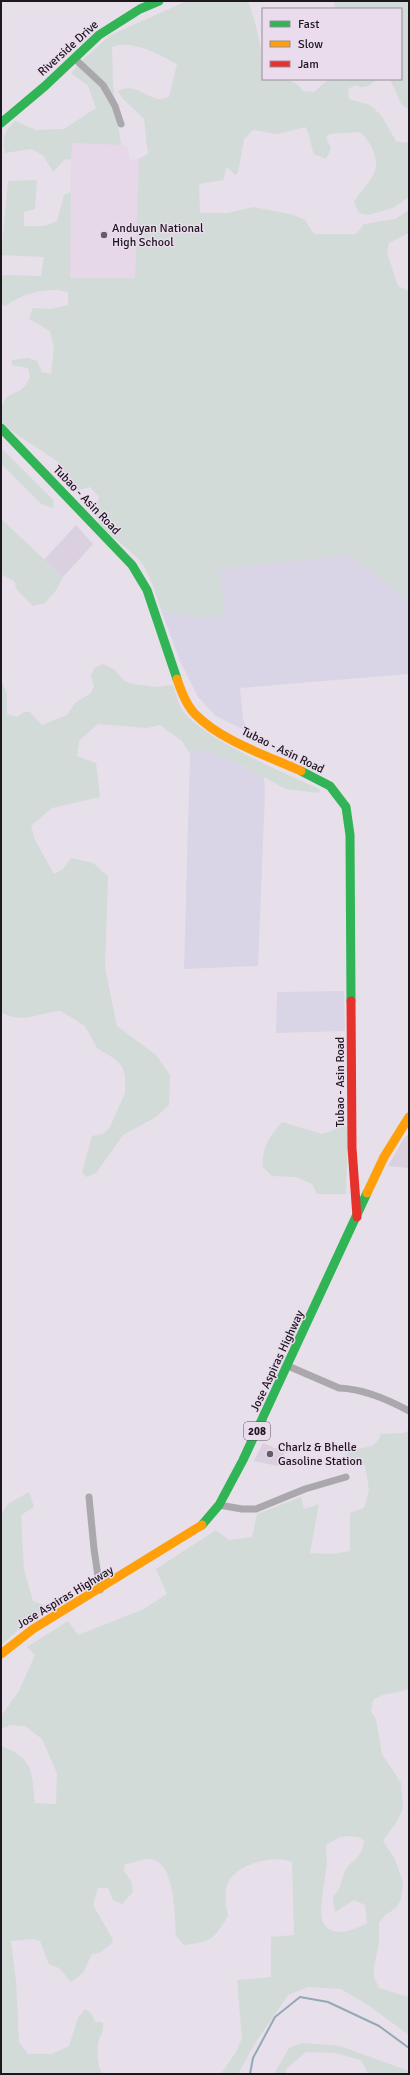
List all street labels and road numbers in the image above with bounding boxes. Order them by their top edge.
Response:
street label: Riverside Drive [35,17,102,80]
street label: Tubao - Asin Road [50,463,123,538]
street label: Tubao - Asin Road [239,724,327,777]
street label: Tubao - Asin Road [333,1037,348,1127]
street label: Jose Aspiras Highway [247,1308,308,1414]
road number: 208 [244,1422,270,1440]
street label: Jose Aspiras Highway [14,1562,117,1632]

